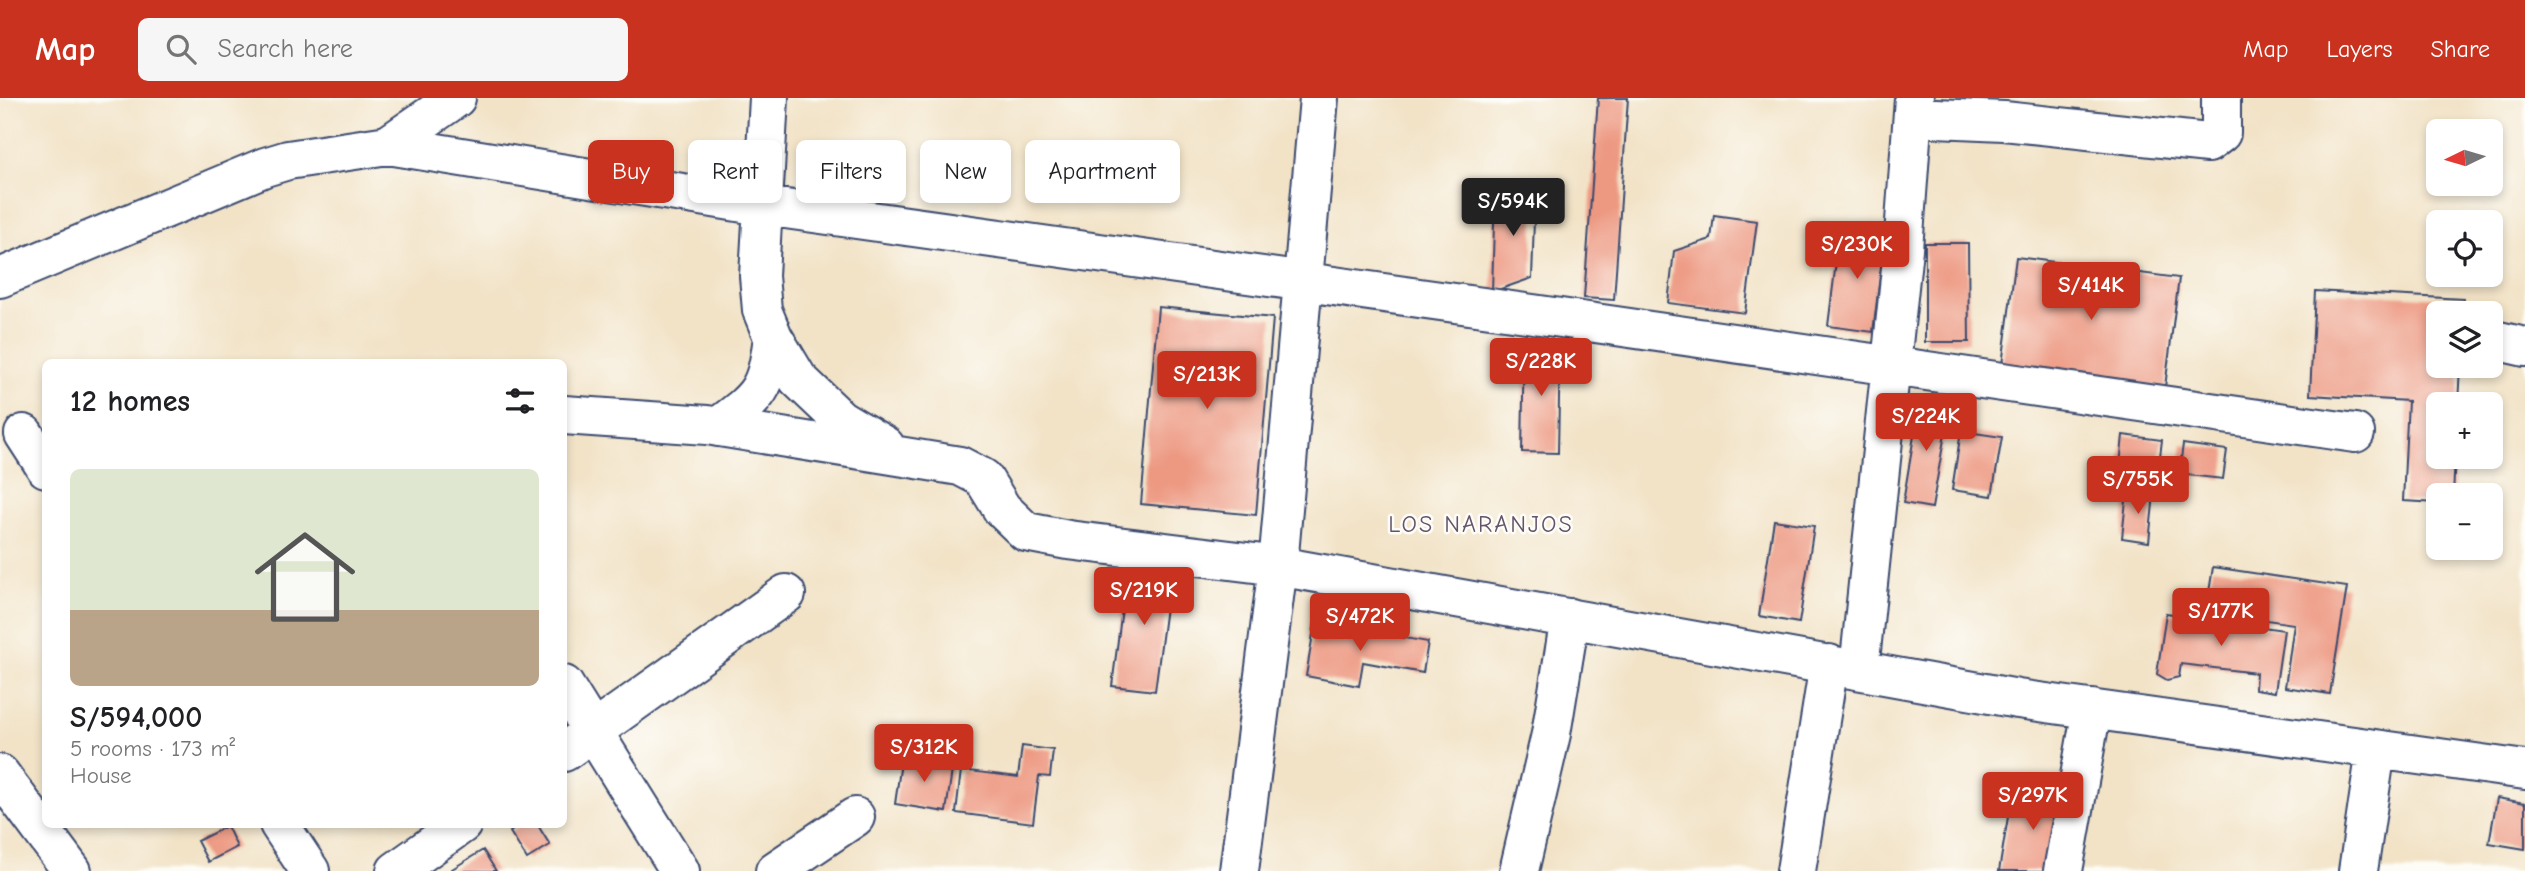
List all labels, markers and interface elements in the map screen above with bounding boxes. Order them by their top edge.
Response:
search box [138,18,628,81]
text: Map [35,30,96,68]
icon: search [162,30,200,68]
text: Search here [218,34,353,64]
text: Map [2243,35,2289,63]
text: Layers [2327,35,2392,63]
text: Share [2430,35,2490,63]
north arrow [2426,119,2502,196]
map controls [2426,119,2503,560]
chip: Buy [588,140,674,203]
chip: Rent [688,140,782,203]
chip: Filters [796,140,906,203]
chip: New [920,140,1011,203]
chip: Apartment [1025,140,1180,203]
pin: S/594K [1456,178,1570,238]
text: S/594K [1478,187,1548,214]
button: locate [2426,210,2503,287]
pin: S/230K [1800,222,1914,281]
text: S/230K [1821,230,1893,257]
pin: S/414K [2034,262,2148,322]
text: S/414K [2058,271,2124,298]
button: layers [2426,301,2503,378]
pin: S/228K [1484,338,1598,398]
text: S/228K [1506,347,1576,374]
pin: S/213K [1150,352,1264,411]
text: S/213K [1173,360,1241,387]
icon: filters [501,382,539,420]
text: 12 homes [70,384,190,419]
button: + [2426,392,2503,469]
pin: S/224K [1869,394,1983,453]
text: S/224K [1892,402,1960,429]
pin: S/755K [2081,456,2195,516]
text: S/755K [2103,465,2173,492]
button: − [2426,483,2503,560]
district label: LOS NARANJOS [1388,510,1574,538]
icon: home [242,514,368,640]
pin: S/219K [1087,568,1201,627]
text: S/219K [1110,576,1178,603]
pin: S/177K [2164,588,2278,648]
pin: S/472K [1303,594,1417,653]
text: S/177K [2188,597,2254,624]
text: S/472K [1326,602,1394,629]
text: S/594,000 [70,700,202,735]
pin: S/312K [867,724,981,784]
text: S/312K [890,733,958,760]
text: 5 rooms · 173 m² [70,735,235,762]
text: House [70,762,132,789]
pin: S/297K [1976,772,2090,832]
text: S/297K [1998,781,2068,808]

